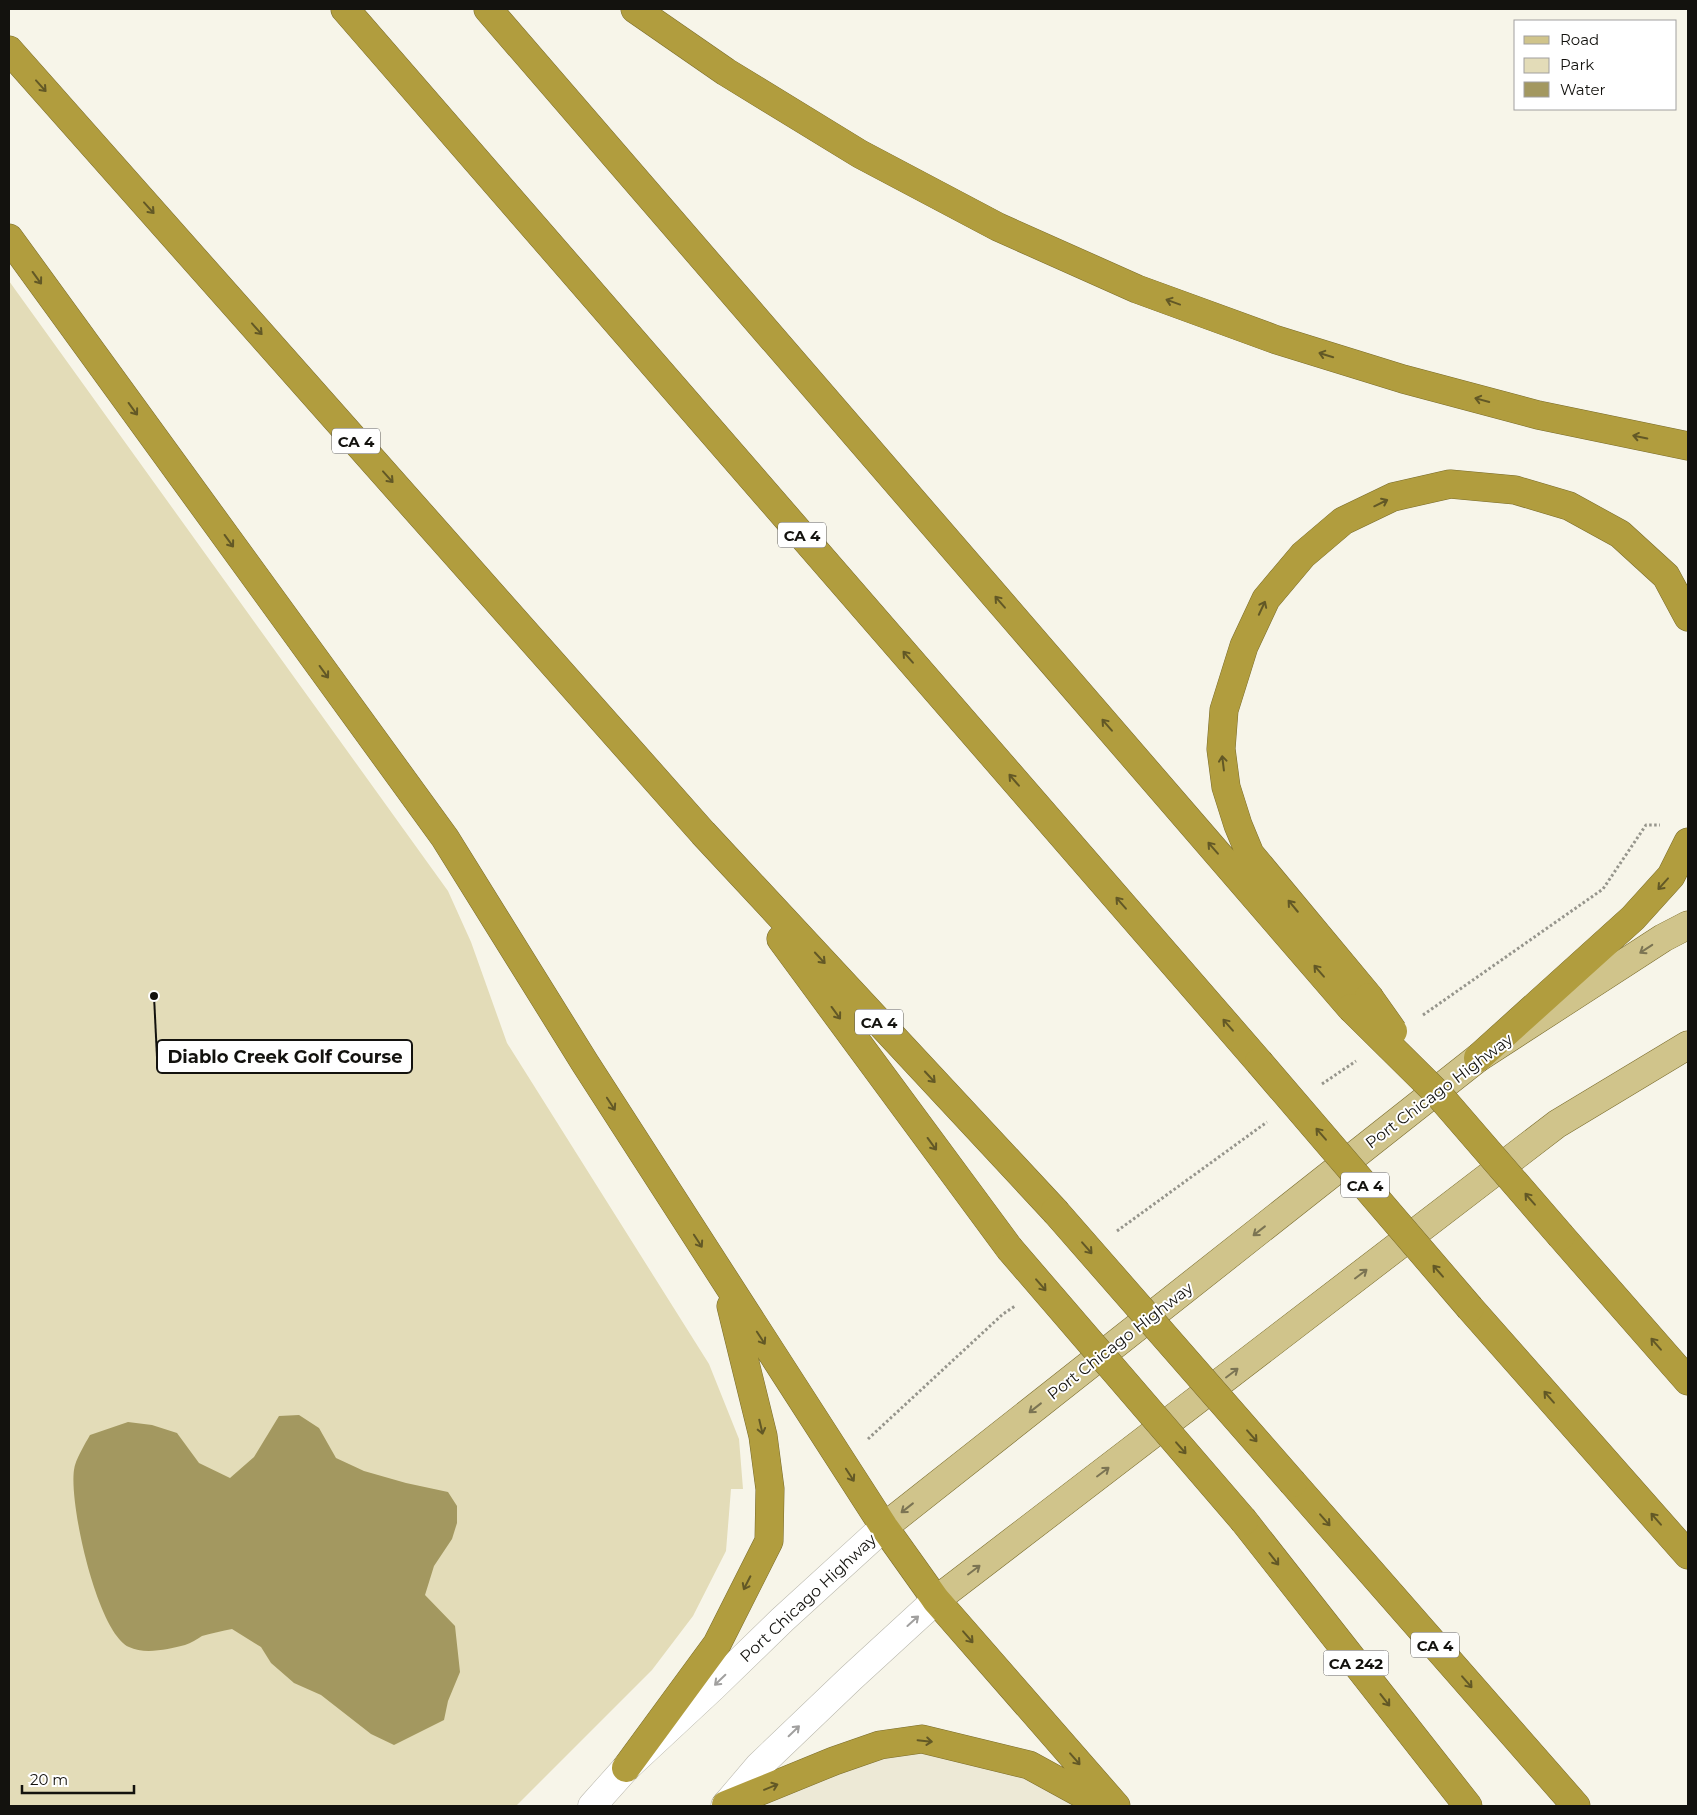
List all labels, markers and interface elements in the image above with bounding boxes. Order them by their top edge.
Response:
legend [1514,20,1677,110]
text: Road [1560,30,1599,49]
text: Park [1560,55,1594,74]
one-way arrow [35,80,47,93]
text: Water [1560,80,1606,99]
one-way arrow [143,201,155,214]
one-way arrow [32,271,43,284]
one-way arrow [1165,297,1181,306]
one-way arrow [251,323,262,336]
one-way arrow [1318,350,1334,360]
one-way arrow [1475,395,1491,404]
one-way arrow [128,402,138,416]
road number: CA 4 [332,428,380,454]
one-way arrow [1633,432,1649,441]
one-way arrow [382,471,394,484]
one-way arrow [1373,497,1388,507]
road number: CA 4 [778,522,826,548]
one-way arrow [224,533,234,547]
one-way arrow [995,595,1006,608]
one-way arrow [1258,601,1267,616]
one-way arrow [902,651,914,664]
one-way arrow [319,665,329,679]
one-way arrow [1101,718,1112,731]
one-way arrow [1218,756,1228,772]
one-way arrow [1009,774,1020,787]
one-way arrow [1207,841,1218,854]
one-way arrow [1657,877,1669,890]
one-way arrow [1115,896,1127,909]
one-way arrow [1287,900,1298,913]
one-way arrow [1640,944,1654,954]
one-way arrow [814,952,826,965]
one-way arrow [1313,964,1325,977]
one-way arrow [831,1006,841,1020]
road number: CA 4 [855,1010,903,1034]
one-way arrow [1222,1019,1233,1032]
street label: Port Chicago Highway [1362,1029,1517,1153]
callout: Diablo Creek Golf Course [157,1040,412,1073]
text: Diablo Creek Golf Course [167,1046,403,1068]
one-way arrow [924,1071,936,1084]
one-way arrow [606,1097,616,1111]
one-way arrow [1316,1128,1327,1141]
one-way arrow [927,1137,937,1151]
road number: CA 4 [1341,1172,1389,1198]
one-way arrow [1524,1193,1535,1206]
one-way arrow [1253,1226,1266,1237]
one-way arrow [693,1234,704,1248]
one-way arrow [1082,1242,1093,1255]
one-way arrow [1432,1264,1444,1277]
one-way arrow [1354,1269,1368,1279]
one-way arrow [1035,1278,1047,1291]
street label: Port Chicago Highway [1044,1278,1197,1404]
one-way arrow [756,1331,766,1345]
one-way arrow [1651,1338,1662,1351]
one-way arrow [1225,1367,1238,1378]
one-way arrow [1543,1390,1554,1403]
one-way arrow [1029,1402,1042,1413]
one-way arrow [757,1418,766,1434]
one-way arrow [1246,1430,1258,1443]
one-way arrow [1175,1441,1187,1454]
one-way arrow [1096,1466,1109,1477]
one-way arrow [845,1467,855,1481]
one-way arrow [901,1503,914,1514]
one-way arrow [1650,1512,1662,1525]
one-way arrow [1320,1514,1331,1527]
street label: Port Chicago Highway [736,1530,880,1666]
one-way arrow [1269,1552,1279,1566]
one-way arrow [967,1565,980,1576]
one-way arrow [742,1576,752,1591]
one-way arrow [907,1615,920,1626]
one-way arrow [962,1630,974,1643]
road number: CA 4 [1411,1632,1459,1658]
road number: CA 242 [1324,1650,1388,1676]
one-way arrow [714,1674,726,1686]
one-way arrow [1461,1675,1473,1688]
one-way arrow [1380,1693,1391,1706]
one-way arrow [788,1726,800,1738]
one-way arrow [916,1736,932,1746]
one-way arrow [1069,1753,1080,1766]
scale bar [22,1762,135,1794]
text: 20 m [30,1770,68,1789]
one-way arrow [763,1781,778,1790]

